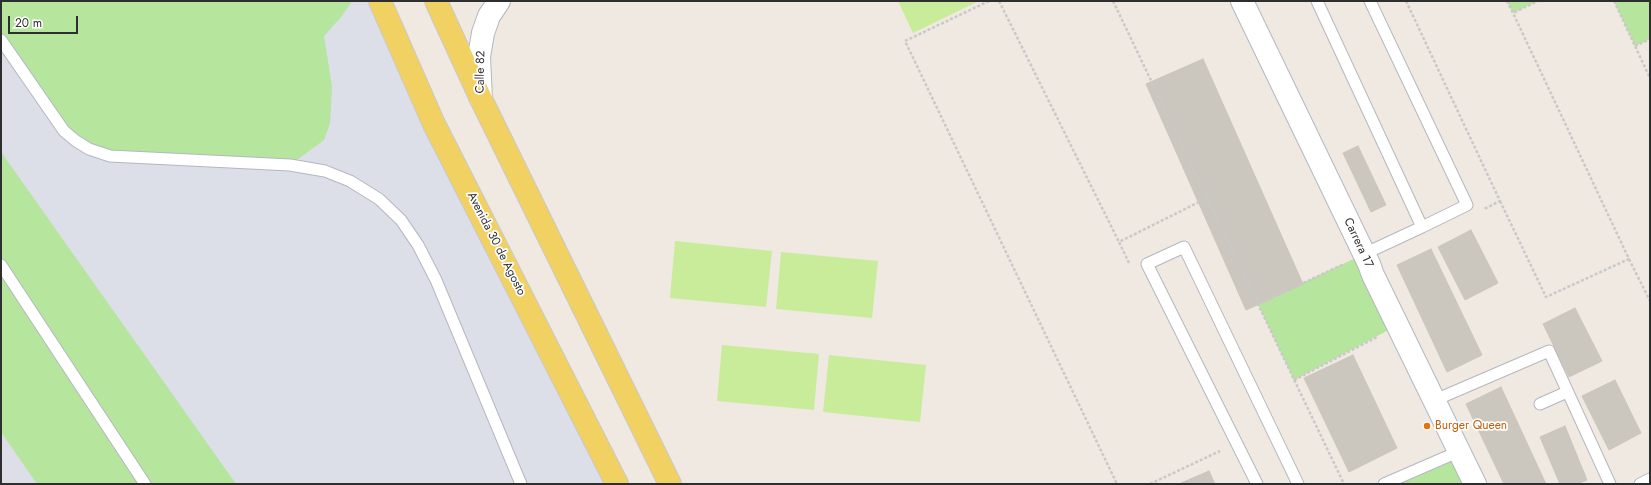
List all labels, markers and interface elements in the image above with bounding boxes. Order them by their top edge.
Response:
scale bar [10,8,80,34]
text: 20 m [15,14,42,32]
street label: Calle 82 [473,51,489,93]
street label: Avenida 30 de Agosto [464,190,528,298]
street label: Carrera 17 [1340,216,1376,270]
place label: Burger Queen [1435,419,1507,433]
marker: Burger Queen [1422,421,1432,431]

